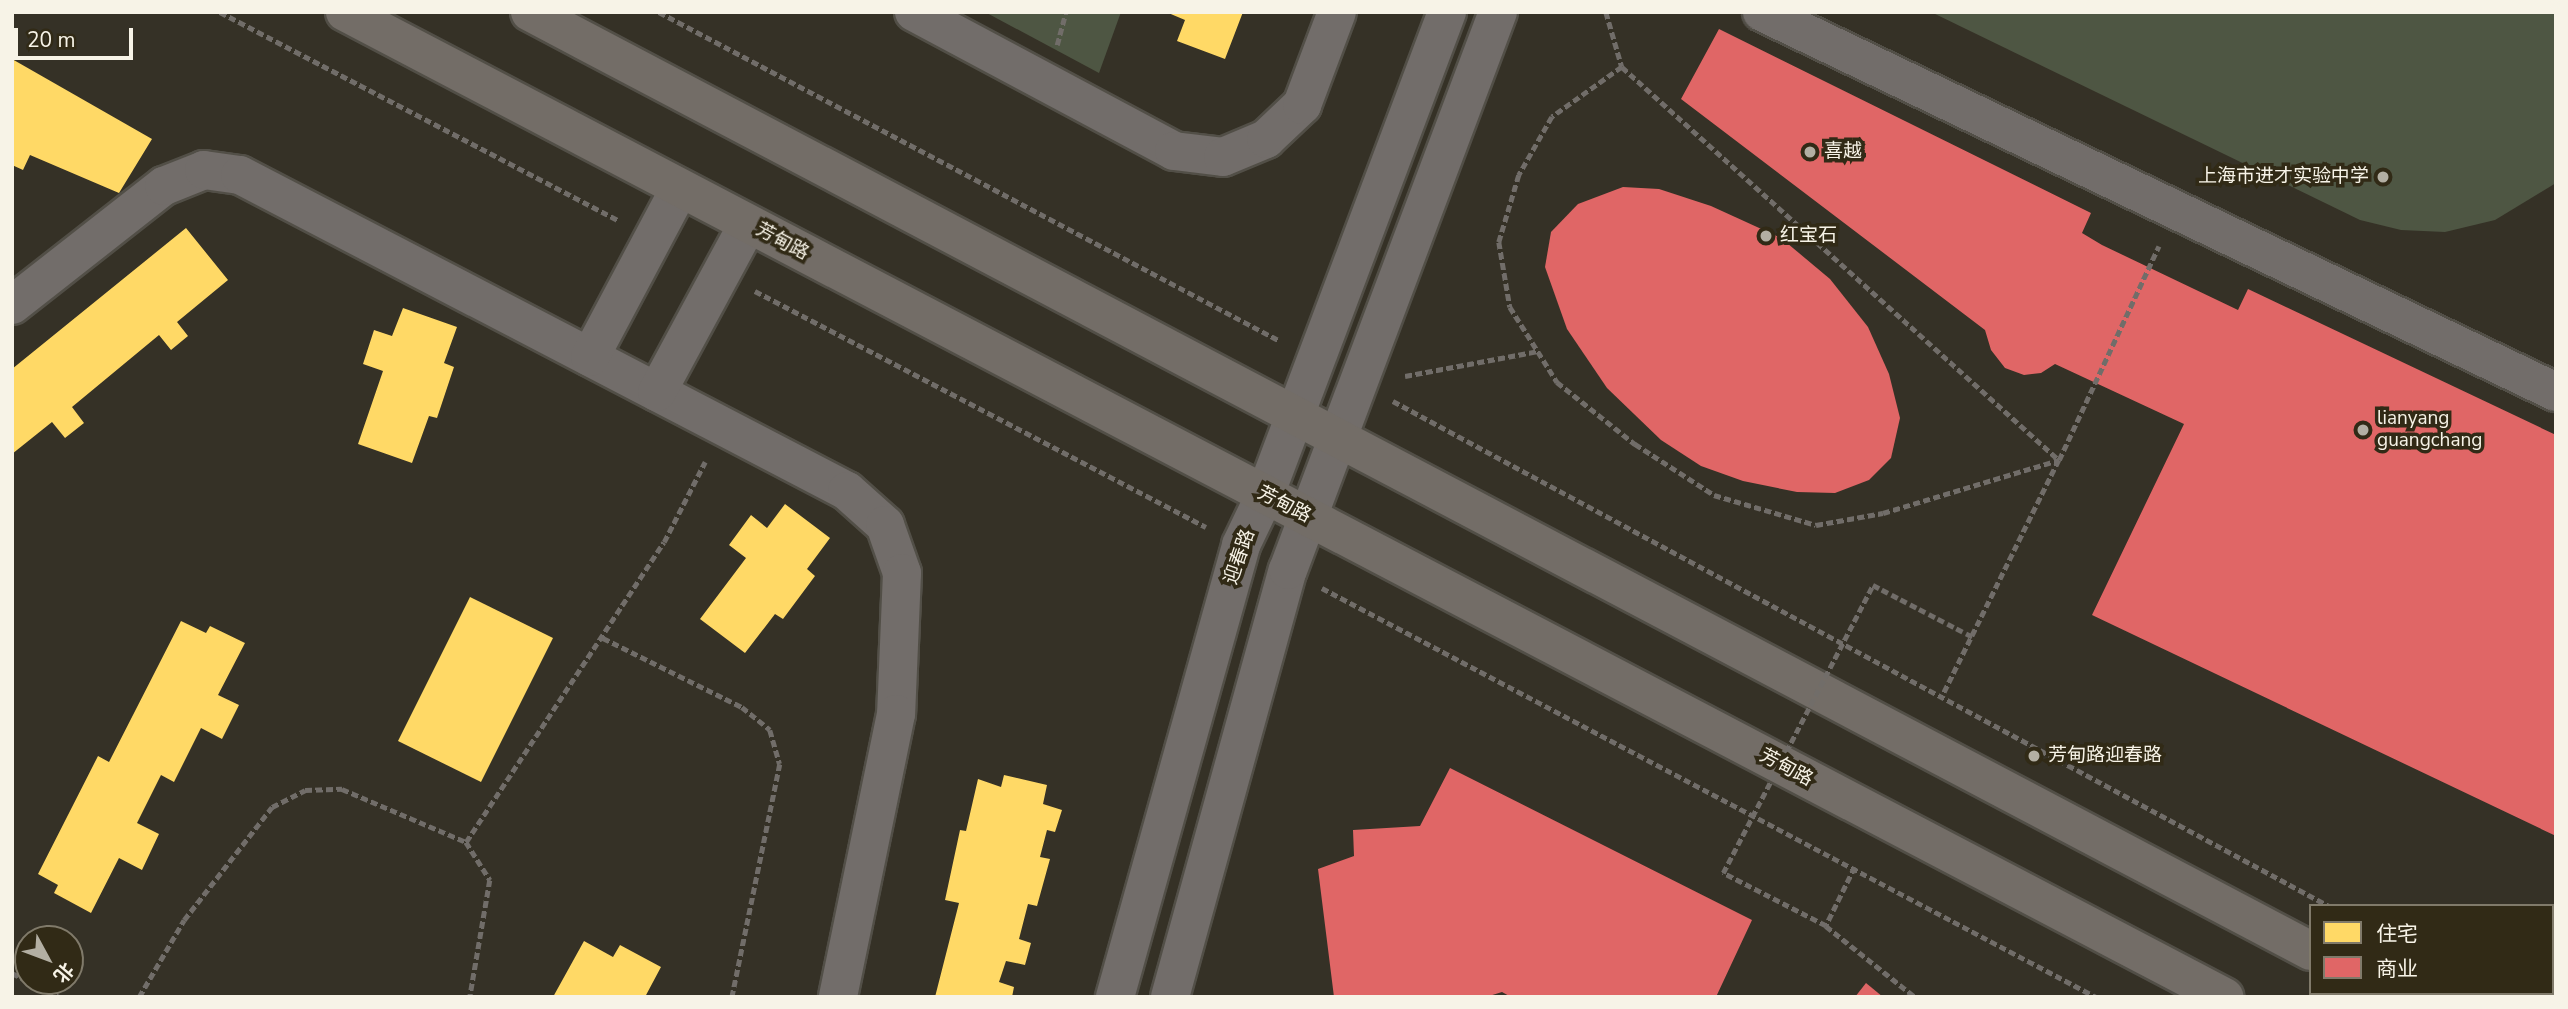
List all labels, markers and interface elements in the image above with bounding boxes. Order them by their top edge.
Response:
scale bar [18,14,136,58]
text: 20 m [27,26,76,54]
place label: 喜越 [1824,141,1862,163]
marker: 喜越 [1802,144,1818,160]
place label: 上海市进才实验中学 [2198,166,2369,188]
marker: 上海市进才实验中学 [2375,169,2391,185]
street label: 芳甸路 [751,219,813,265]
place label: 红宝石 [1780,225,1837,247]
marker: 红宝石 [1758,228,1774,244]
place label: lianyang guangchang [2377,408,2482,452]
marker: lianyang guangchang [2355,422,2371,438]
street label: 芳甸路 [1253,482,1315,528]
street label: 迎春路 [1220,526,1260,588]
street label: 芳甸路 [1755,745,1817,791]
place label: 芳甸路迎春路 [2048,745,2162,767]
marker: 芳甸路迎春路 [2026,748,2042,764]
legend [2309,904,2554,995]
text: 住宅 [2376,920,2418,948]
north arrow [14,925,84,995]
text: 商业 [2376,955,2418,983]
text: 北 [47,957,79,988]

